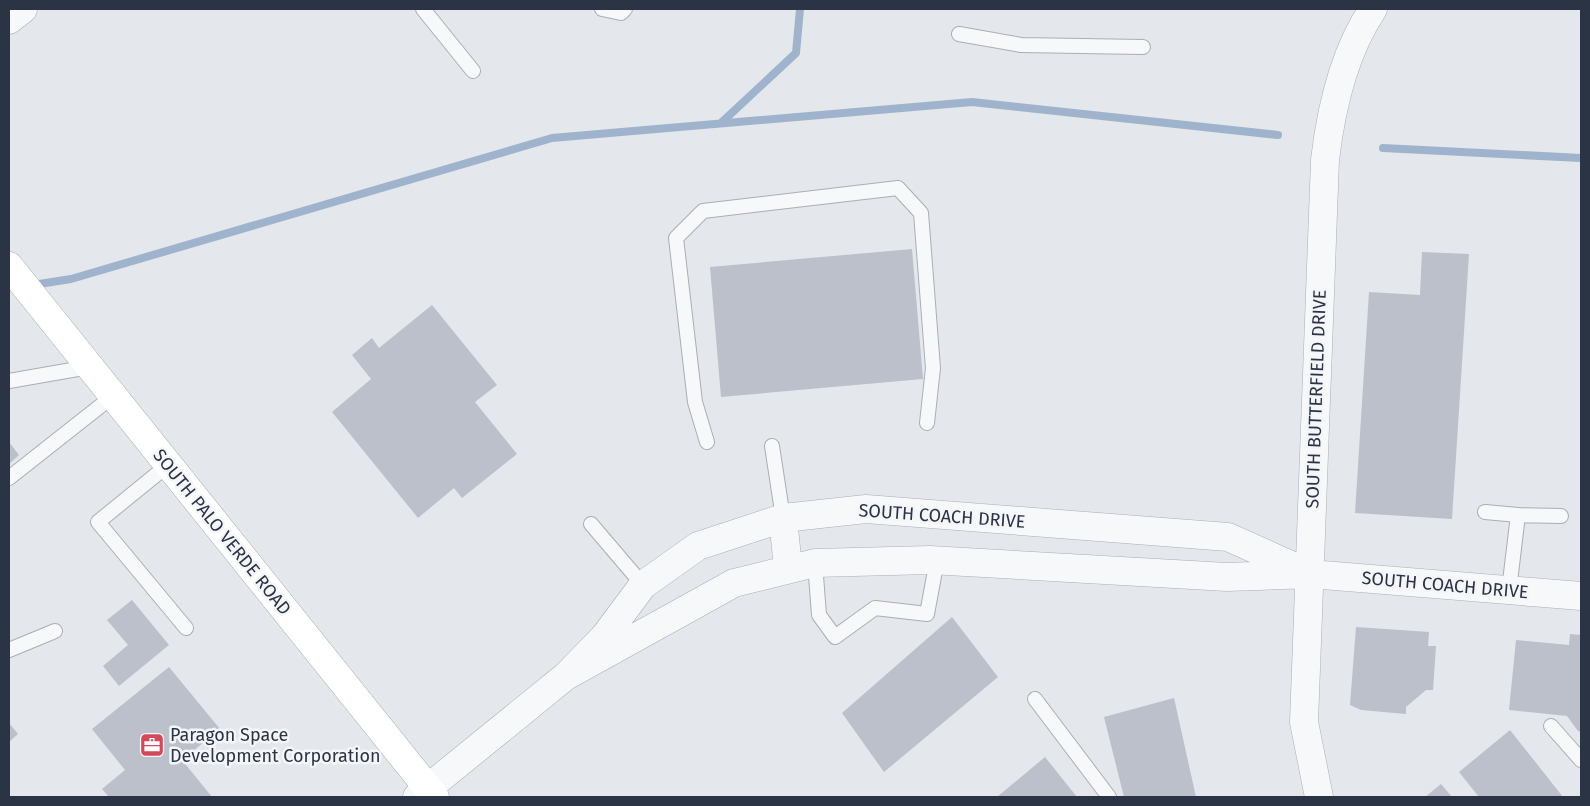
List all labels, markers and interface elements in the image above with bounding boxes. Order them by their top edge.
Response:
street label: SOUTH BUTTERFIELD DRIVE [1301,289,1331,509]
street label: SOUTH PALO VERDE ROAD [148,445,296,619]
street label: SOUTH COACH DRIVE [858,499,1026,533]
street label: SOUTH COACH DRIVE [1361,567,1529,603]
place label: Paragon Space Development Corporation [170,724,381,767]
office icon: Paragon Space Development Corporation [139,732,165,758]

